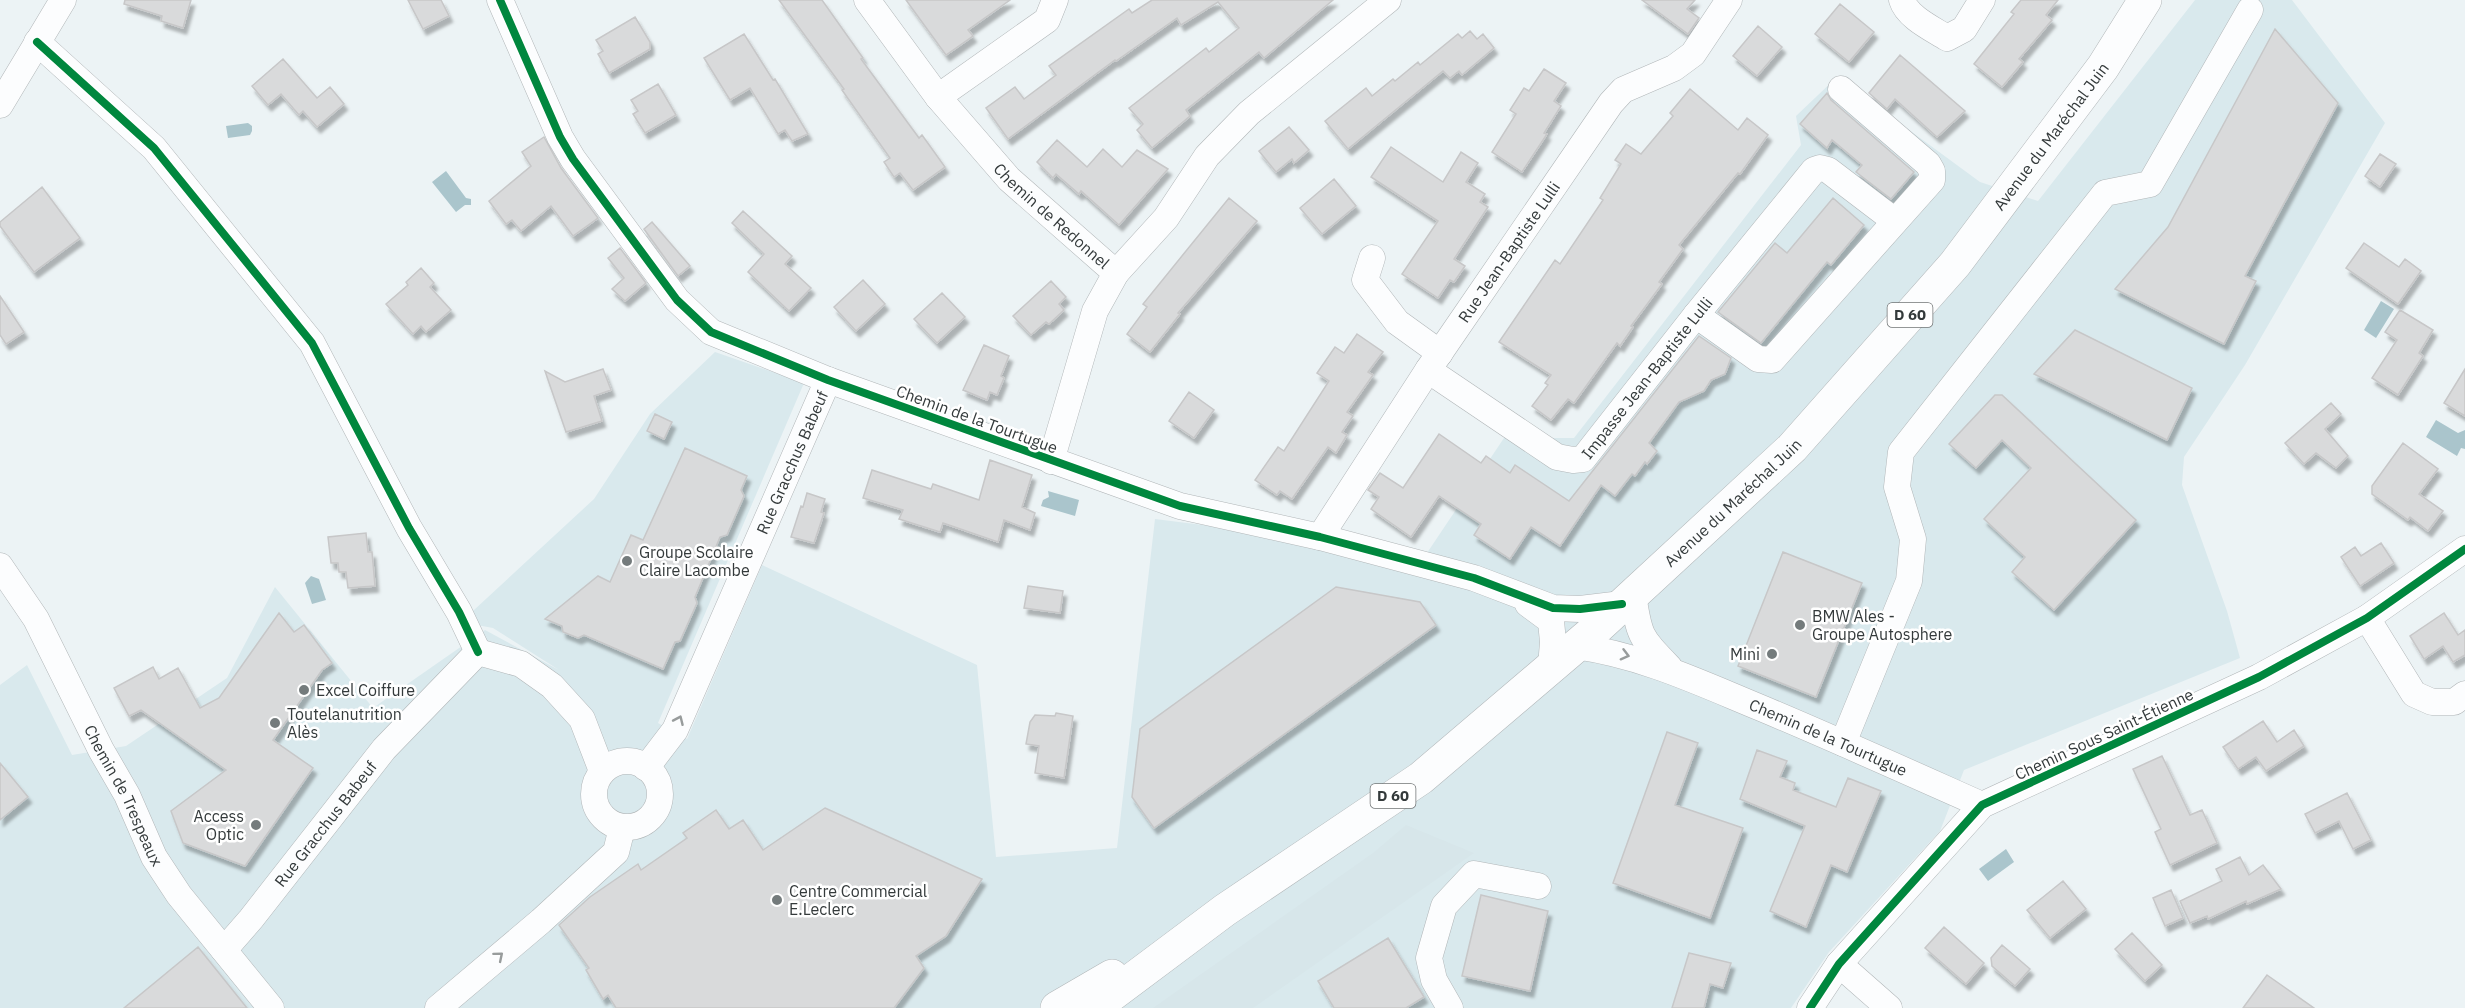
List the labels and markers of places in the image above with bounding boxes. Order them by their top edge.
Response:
place label: Groupe Scolaire Claire Lacombe [639,542,754,580]
marker: Groupe Scolaire Claire Lacombe [620,554,634,568]
place label: BMW Ales - Groupe Autosphere [1812,606,1952,644]
marker: BMW Ales - Groupe Autosphere [1793,618,1807,632]
place label: Mini [1730,644,1760,664]
marker: Mini [1765,647,1779,661]
place label: Excel Coiffure [316,680,415,700]
marker: Excel Coiffure [297,683,311,697]
place label: Toutelanutrition Alès [287,704,402,742]
marker: Toutelanutrition Alès [268,716,282,730]
place label: Access Optic [194,806,244,844]
marker: Access Optic [249,818,263,832]
place label: Centre Commercial E.Leclerc [789,881,927,919]
marker: Centre Commercial E.Leclerc [770,893,784,907]

